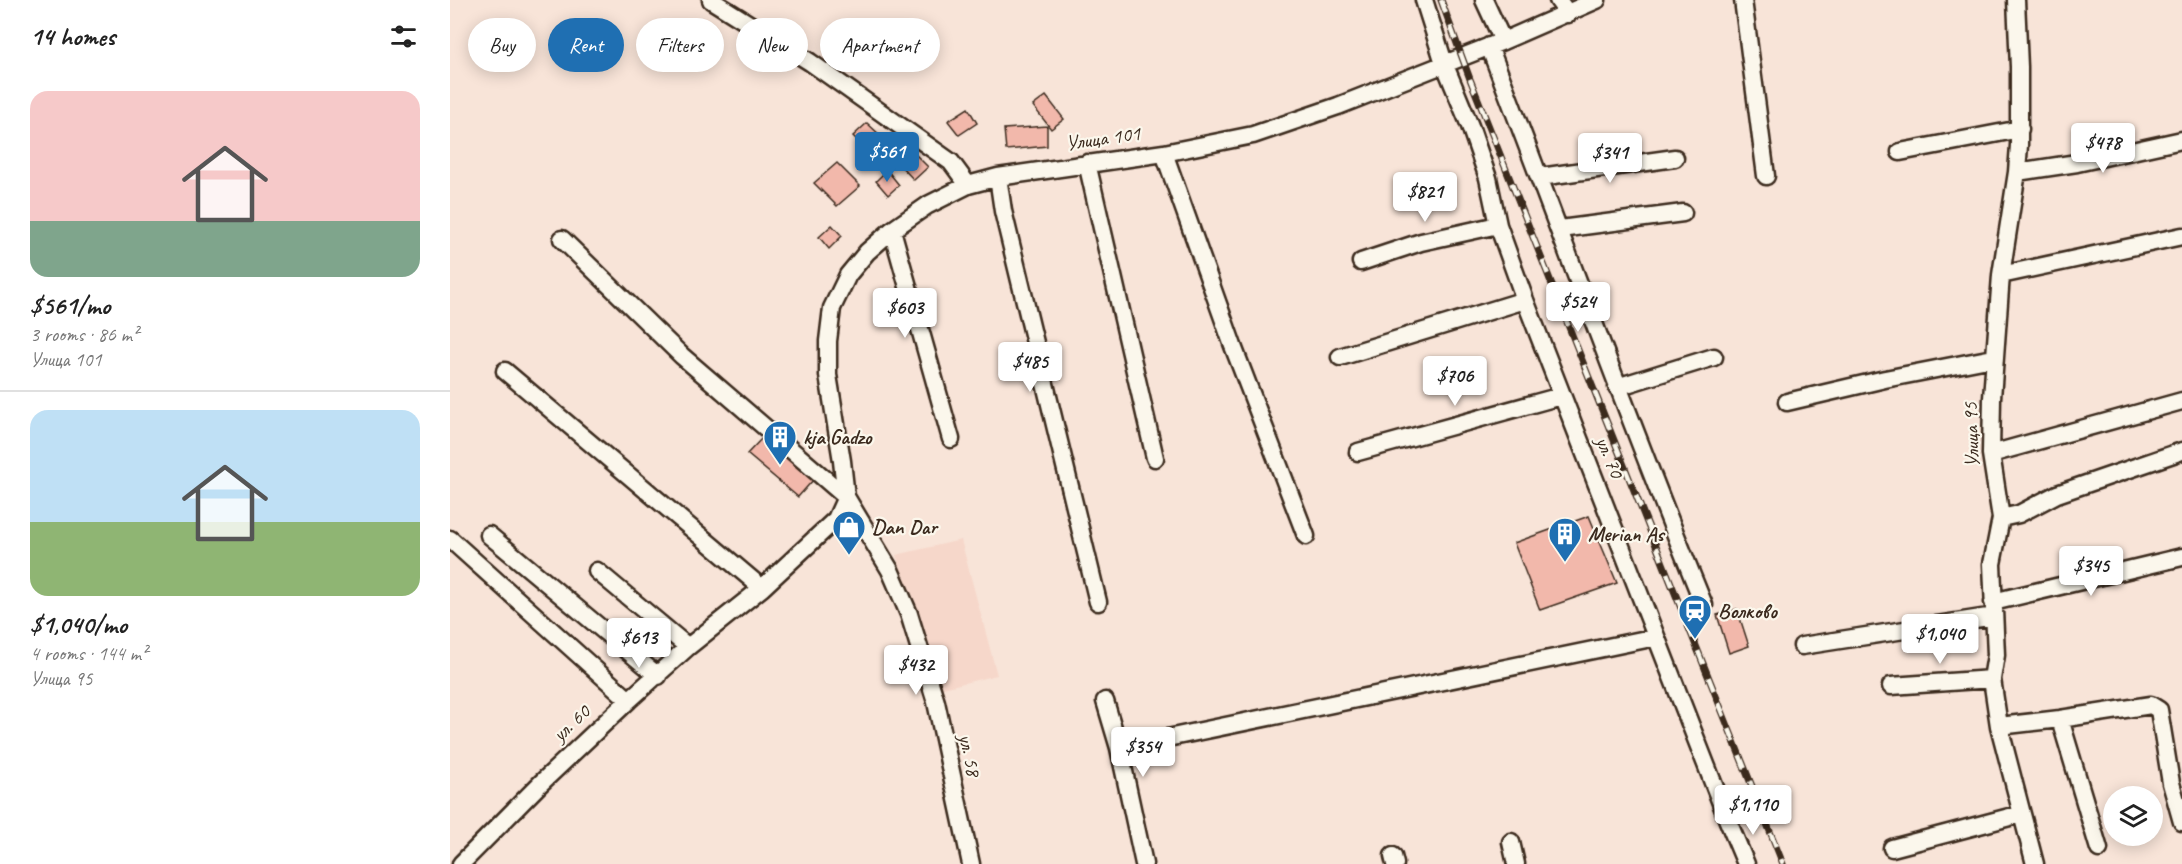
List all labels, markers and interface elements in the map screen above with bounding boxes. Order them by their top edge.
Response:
chip: Buy [468,18,536,72]
chip: Rent [548,18,624,72]
chip: Filters [636,18,724,72]
chip: New [736,18,808,72]
chip: Apartment [820,18,940,72]
text: 14 homes [30,20,115,53]
icon: filters [387,20,420,53]
street label: Улица 101 [1064,120,1143,156]
pin: $478 [2067,123,2139,174]
icon: home [171,130,279,238]
text: $478 [2085,130,2121,155]
pin: $561 [851,132,923,183]
pin: $341 [1574,133,1646,184]
text: $561 [869,139,905,164]
text: $341 [1592,140,1628,165]
pin: $821 [1389,172,1461,223]
text: $821 [1407,179,1443,204]
pin: $524 [1542,282,1614,333]
pin: $603 [869,288,941,339]
text: $561/mo [30,289,110,322]
text: $524 [1560,289,1596,314]
text: $603 [887,295,923,320]
text: 3 rooms · 86 m² [30,322,138,347]
pin: $485 [994,342,1066,393]
text: Улица 101 [30,347,101,372]
text: $485 [1012,349,1048,374]
pin: $706 [1419,356,1491,407]
text: $706 [1437,363,1473,388]
street label: Улица 95 [1957,400,1985,468]
building icon: kja Gadzo [762,419,798,466]
place label: kja Gadzo [803,424,873,450]
street label: ул. 70 [1589,431,1631,483]
icon: home [171,449,279,557]
shop icon: Dan Dar [831,509,867,556]
place label: Dan Dar [872,514,939,540]
building icon: Merian As [1547,516,1583,563]
place label: Merian As [1588,521,1666,547]
pin: $345 [2055,546,2127,597]
text: $345 [2073,553,2109,578]
station icon: Волково [1677,593,1713,640]
place label: Волково [1718,598,1779,624]
text: $1,040/mo [30,608,127,641]
pin: $1,040 [1891,614,1989,665]
pin: $613 [603,618,675,669]
text: $1,040 [1916,621,1964,646]
text: $613 [621,625,657,650]
text: 4 rooms · 144 m² [30,641,147,666]
pin: $432 [880,645,952,696]
text: $432 [898,652,934,677]
text: Улица 95 [30,666,92,691]
street label: ул. 60 [545,698,597,748]
pin: $354 [1107,727,1179,778]
street label: ул. 58 [952,730,988,781]
text: $354 [1125,734,1161,759]
pin: $1,110 [1704,785,1802,836]
map controls [2103,786,2163,846]
button: layers [2103,786,2163,846]
text: $1,110 [1729,792,1777,817]

